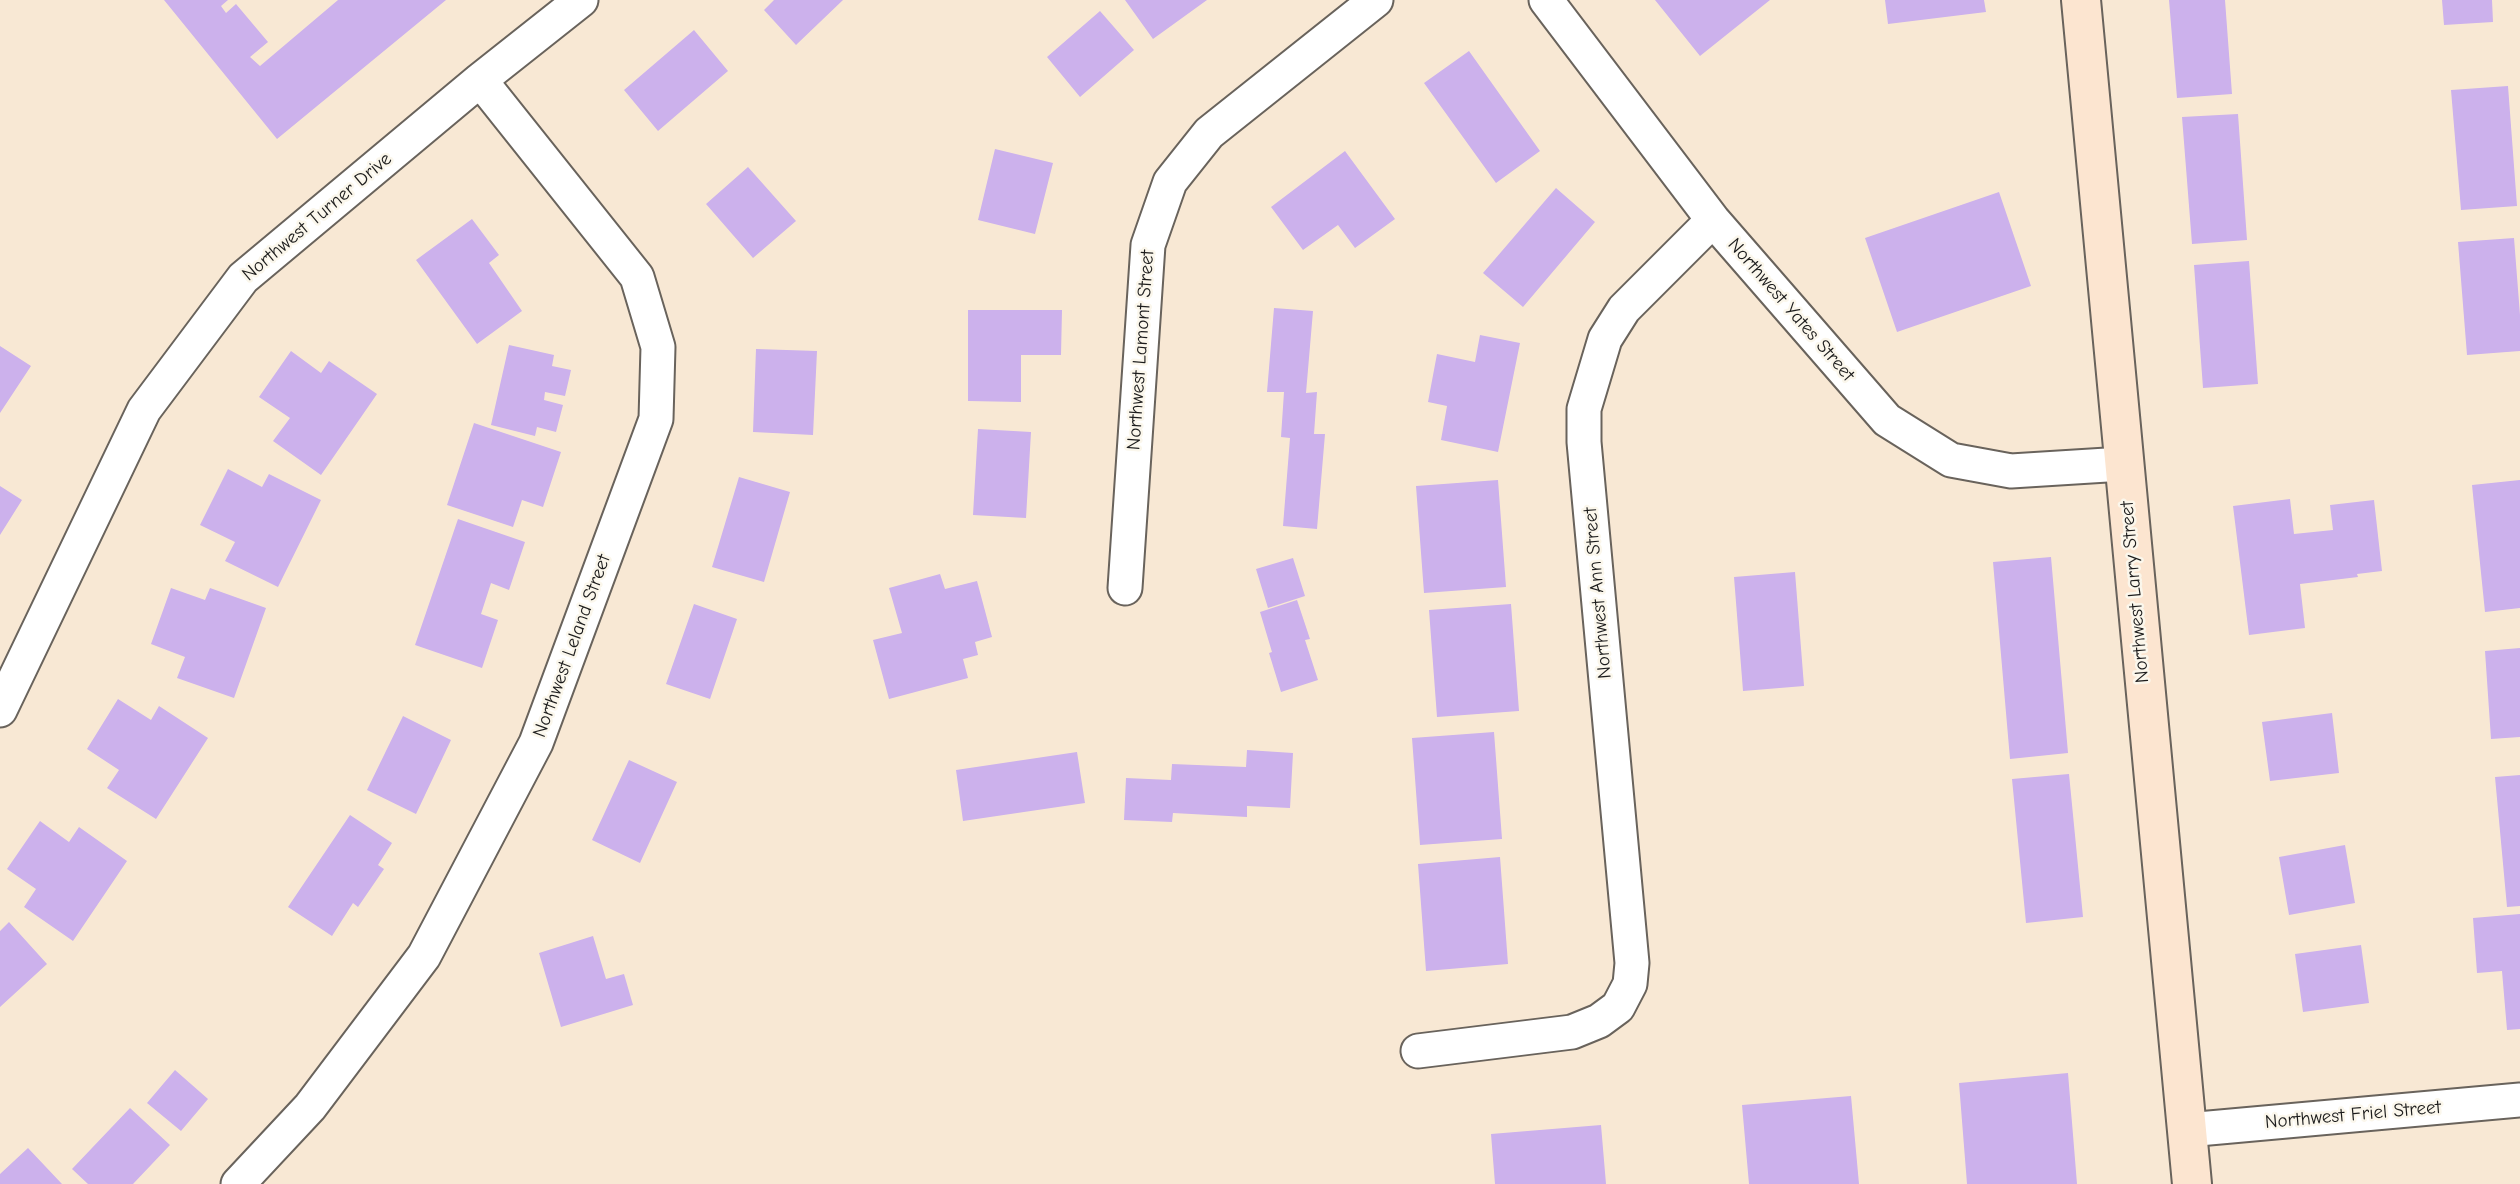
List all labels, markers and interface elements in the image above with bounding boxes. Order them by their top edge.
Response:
street label: Northwest Turner Drive [238,148,396,286]
street label: Northwest Yates Street [1723,234,1859,386]
street label: Northwest Lamont Street [1123,249,1159,451]
street label: Northwest Larry Street [2116,500,2154,684]
street label: Northwest Ann Street [1579,506,1617,680]
street label: Northwest Leland Street [528,551,616,741]
street label: Northwest Friel Street [2264,1096,2442,1134]

